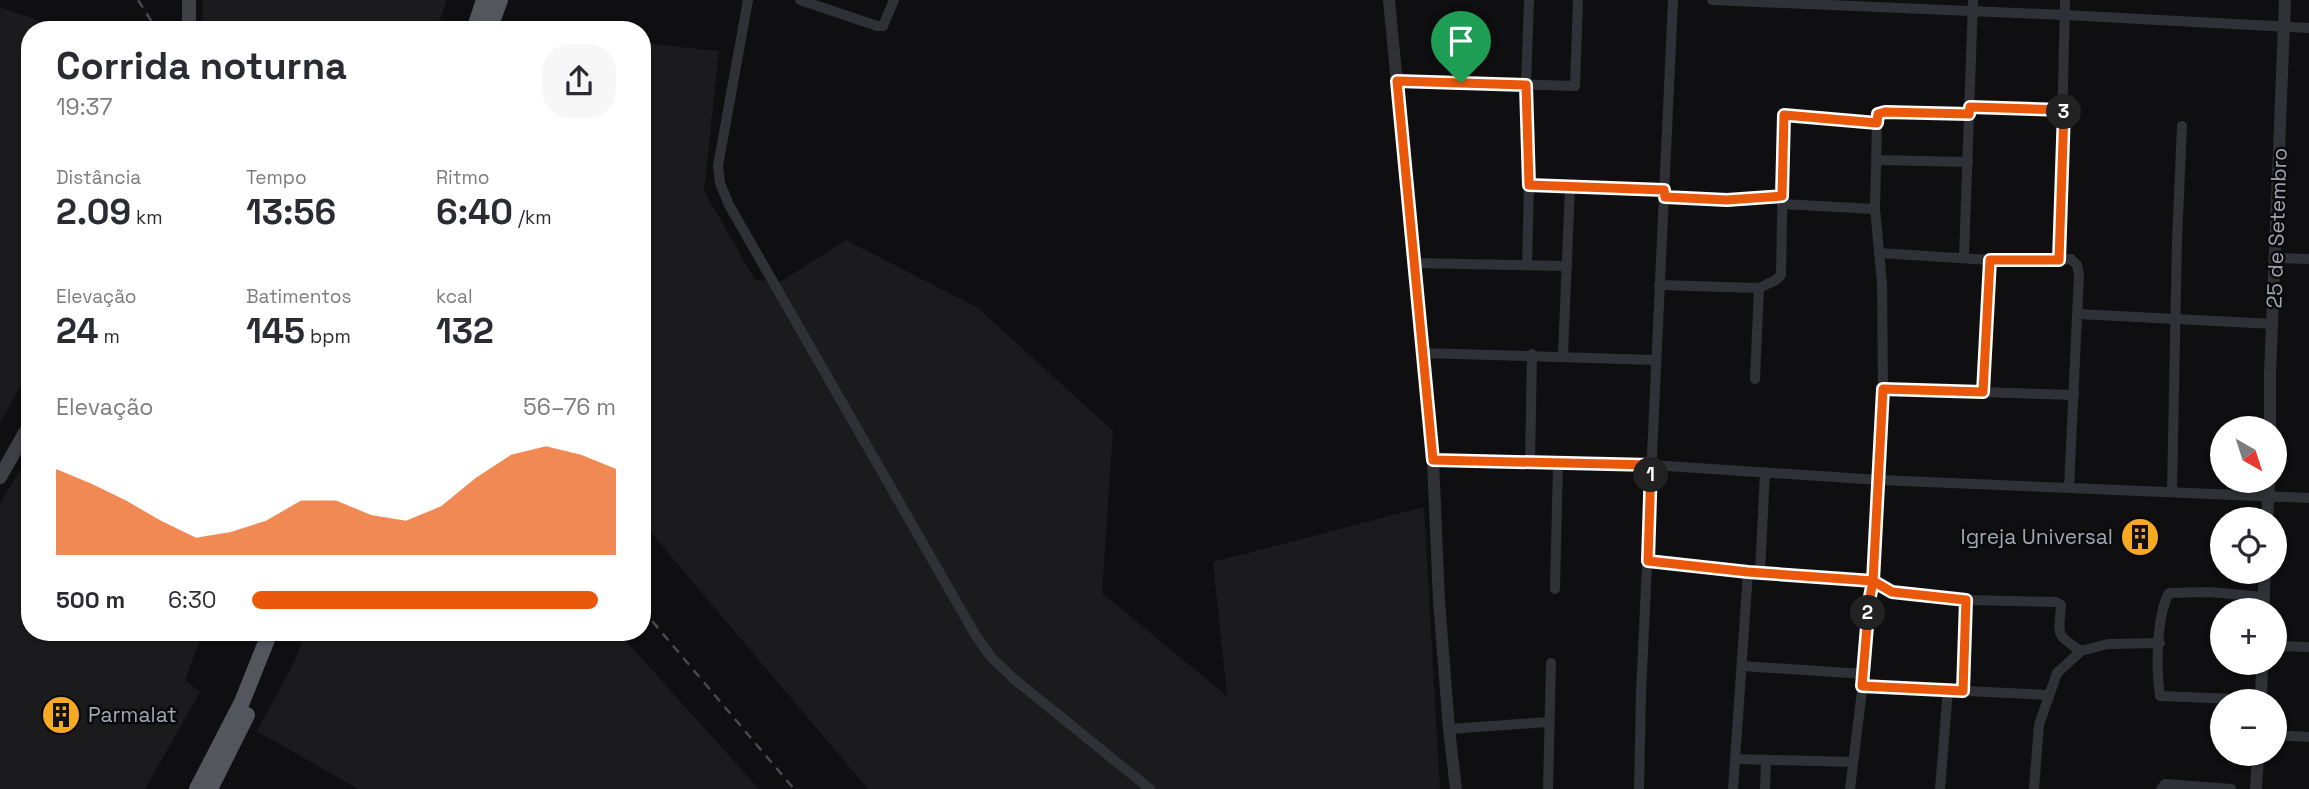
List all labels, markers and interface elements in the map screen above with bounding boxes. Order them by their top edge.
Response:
pin [1431,11,1491,83]
icon: arrive [1442,22,1480,60]
text: Corrida noturna [56,42,347,90]
button: share [542,44,616,118]
text: 19:37 [56,92,112,122]
pin: 3 [2046,94,2082,130]
text: 3 [2058,99,2069,124]
street label: 25 de Setembro [2260,147,2293,309]
text: Distância [56,165,141,190]
text: Tempo [246,165,307,190]
text: Ritmo [436,165,489,190]
text: 2.09 [56,190,131,234]
text: 13:56 [246,190,336,234]
text: 6:40 [436,190,513,234]
text: km [131,205,163,230]
text: /km [513,205,552,230]
text: Elevação [56,284,137,309]
text: Batimentos [246,284,351,309]
text: kcal [436,284,473,309]
text: 24 [56,309,99,353]
text: 145 [246,309,305,353]
text: 132 [436,309,494,353]
text: m [99,324,120,349]
text: bpm [305,324,351,349]
text: Elevação [56,392,154,422]
text: 56–76 m [523,392,616,422]
north arrow [2210,416,2287,494]
map controls [2210,416,2287,766]
pin: 1 [1634,458,1668,492]
text: 1 [1646,462,1655,487]
button: locate [2210,507,2287,584]
building icon: Igreja Universal [2119,516,2161,558]
place label: Igreja Universal [1961,523,2113,550]
text: 500 m [56,585,125,615]
text: 6:30 [168,585,217,615]
pin: 2 [1850,596,1885,630]
button: + [2210,598,2287,675]
text: 2 [1862,600,1873,625]
button: − [2210,689,2287,766]
building icon: Parmalat [40,694,82,736]
place label: Parmalat [88,701,177,728]

